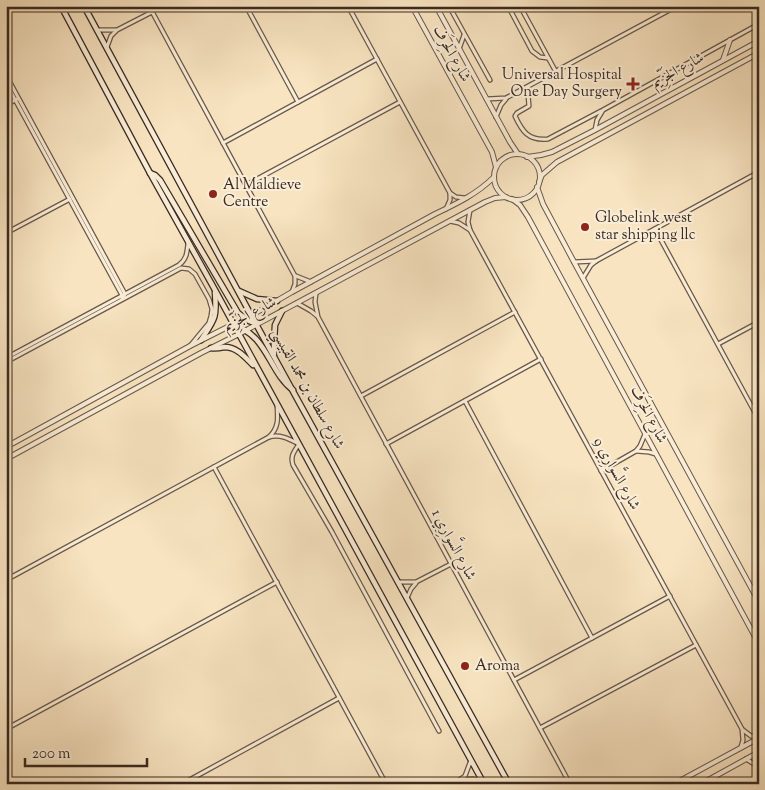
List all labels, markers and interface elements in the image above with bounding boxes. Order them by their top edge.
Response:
street label: شارع الحِرَف [426,21,477,87]
street label: شارع الجَزِّيم [647,46,709,95]
place label: Universal Hospital One Day Surgery [502,65,623,103]
marker: Universal Hospital One Day Surgery [626,77,640,91]
place label: Al Maldieve Centre [223,175,301,213]
marker: Al Maldieve Centre [207,188,219,200]
place label: Globelink west star shipping llc [595,208,696,246]
marker: Globelink west star shipping llc [579,221,591,233]
street label: شارع الجَزِّيم [219,291,281,339]
street label: شارع سلطان بن محمد القبيسي [263,325,349,454]
street label: شارع الحِرَف [623,382,674,448]
street label: شارع السَّوارِي 9 [587,432,648,515]
street label: شارع السَّوارِي 1 [425,504,484,585]
place label: Aroma [475,656,520,677]
marker: Aroma [459,660,471,672]
scale bar [25,735,148,767]
text: 200 m [32,744,71,765]

